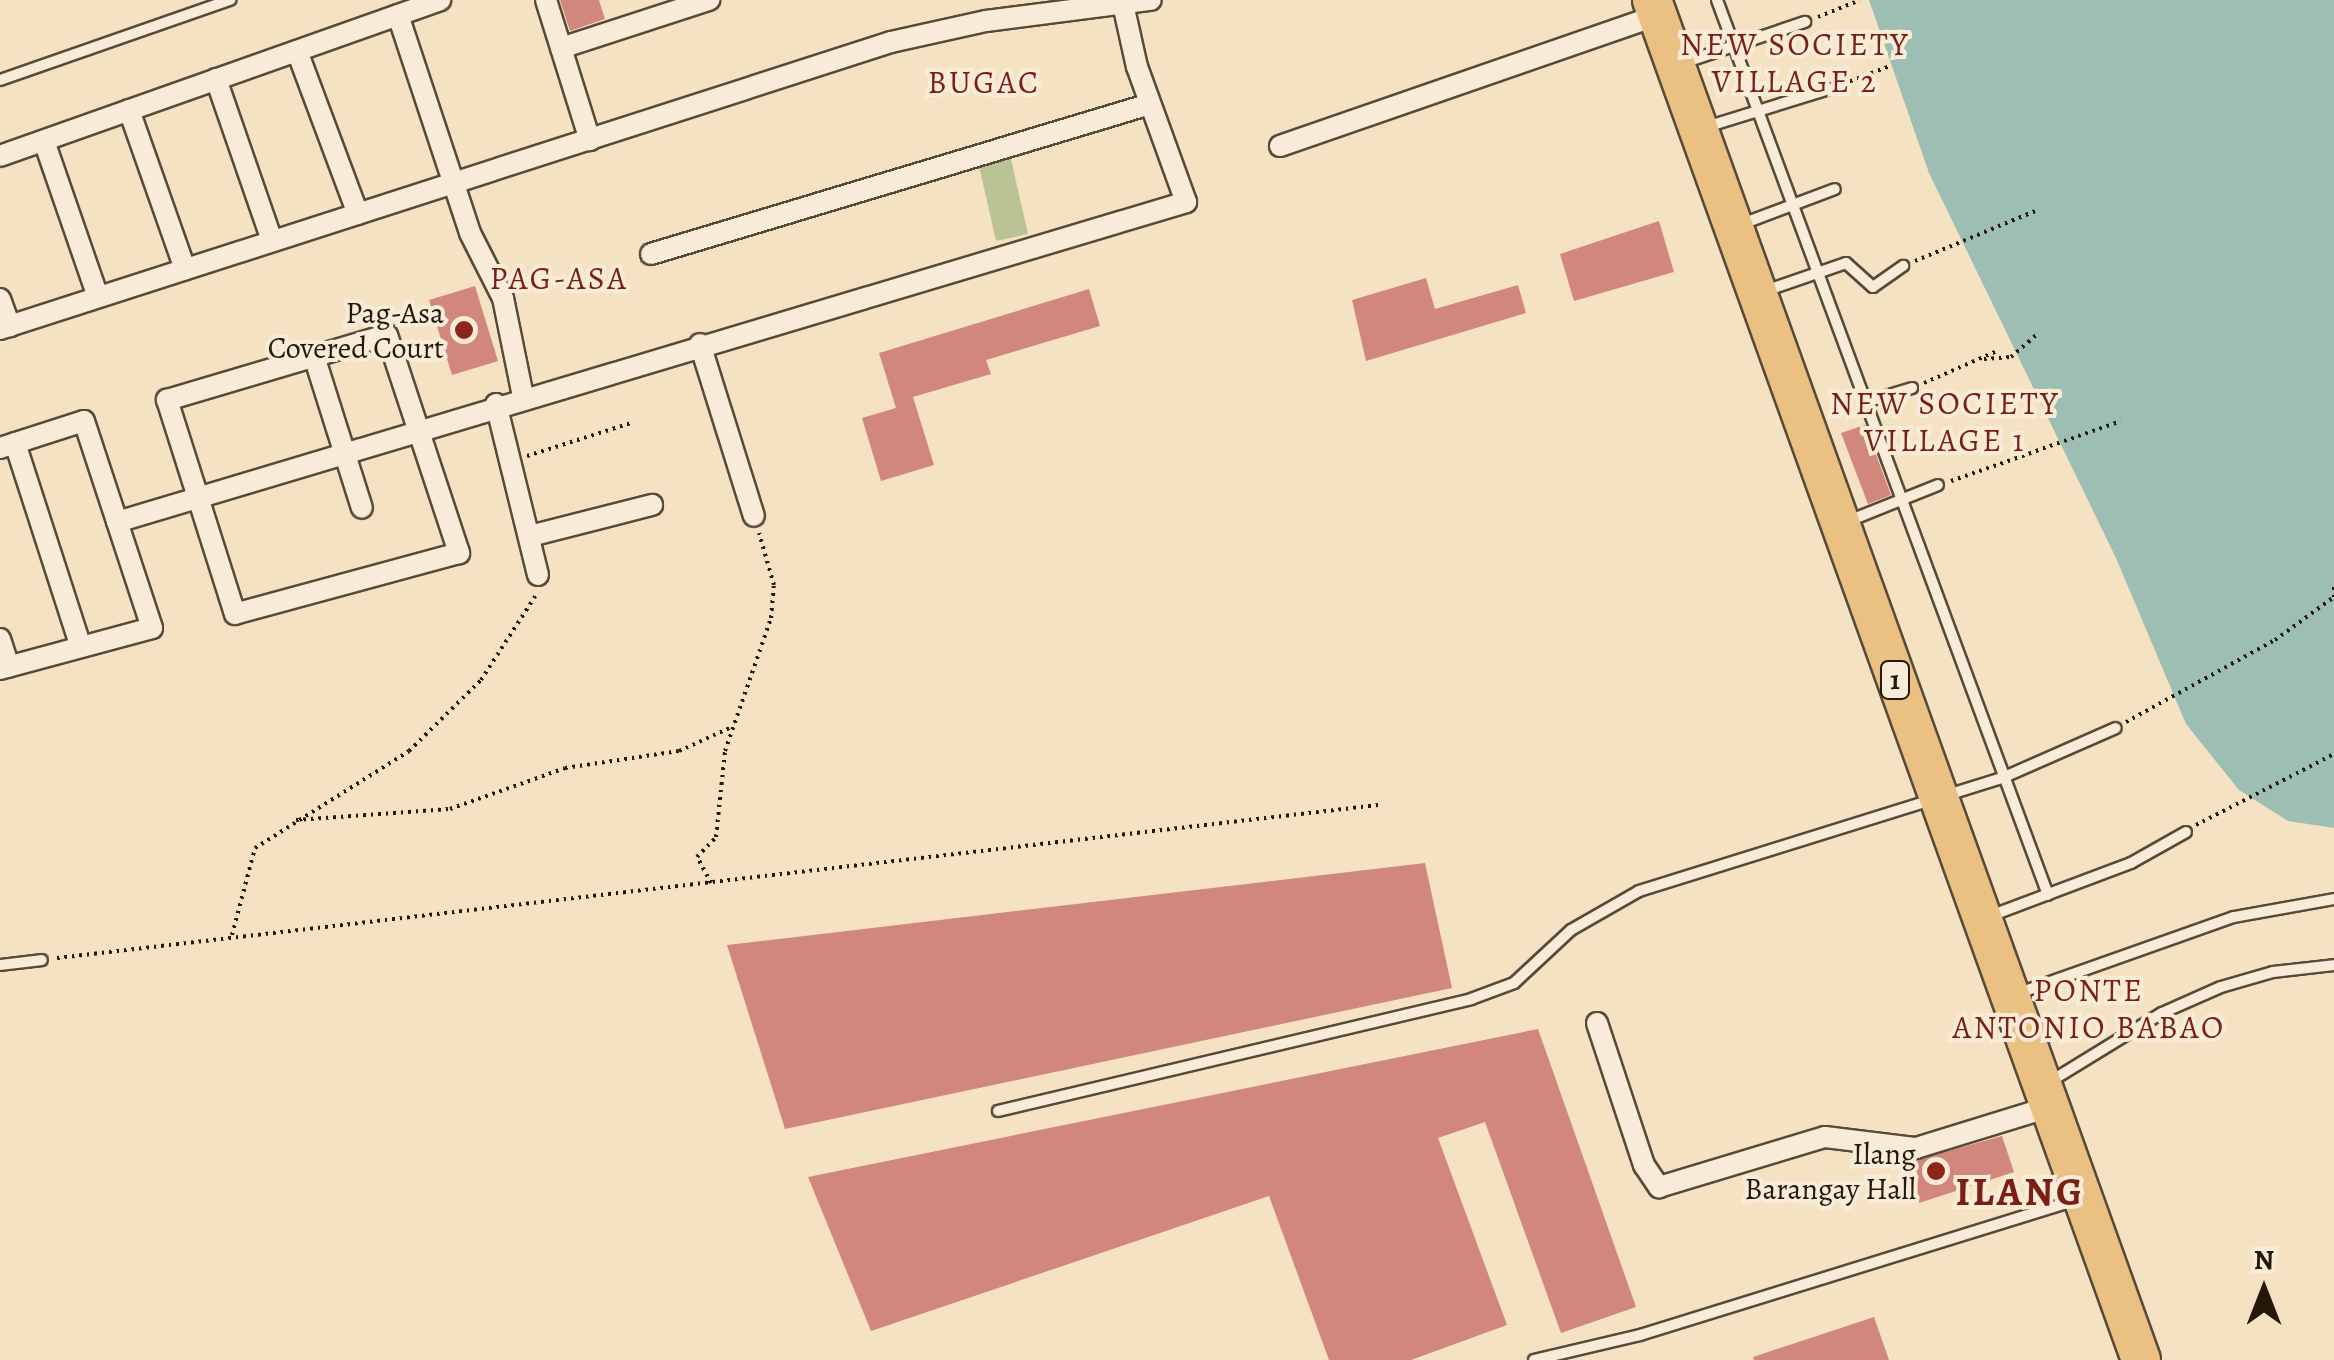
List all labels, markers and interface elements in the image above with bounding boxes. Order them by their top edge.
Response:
district label: NEW SOCIETY VILLAGE 2 [1680,26,1910,101]
district label: BUGAC [927,63,1041,101]
district label: PAG-ASA [490,259,628,297]
place label: Pag-Asa Covered Court [268,295,444,366]
marker: Pag-Asa Covered Court [453,319,475,341]
district label: NEW SOCIETY VILLAGE 1 [1830,385,2060,460]
road number: 1 [1878,657,1912,703]
district label: PONTE ANTONIO BABAO [1952,972,2226,1047]
place label: Ilang Barangay Hall [1744,1136,1916,1206]
marker: Ilang Barangay Hall [1925,1160,1947,1182]
district label: ILANG [1955,1168,2085,1216]
north arrow [2214,1240,2314,1340]
text: N [2254,1241,2274,1279]

